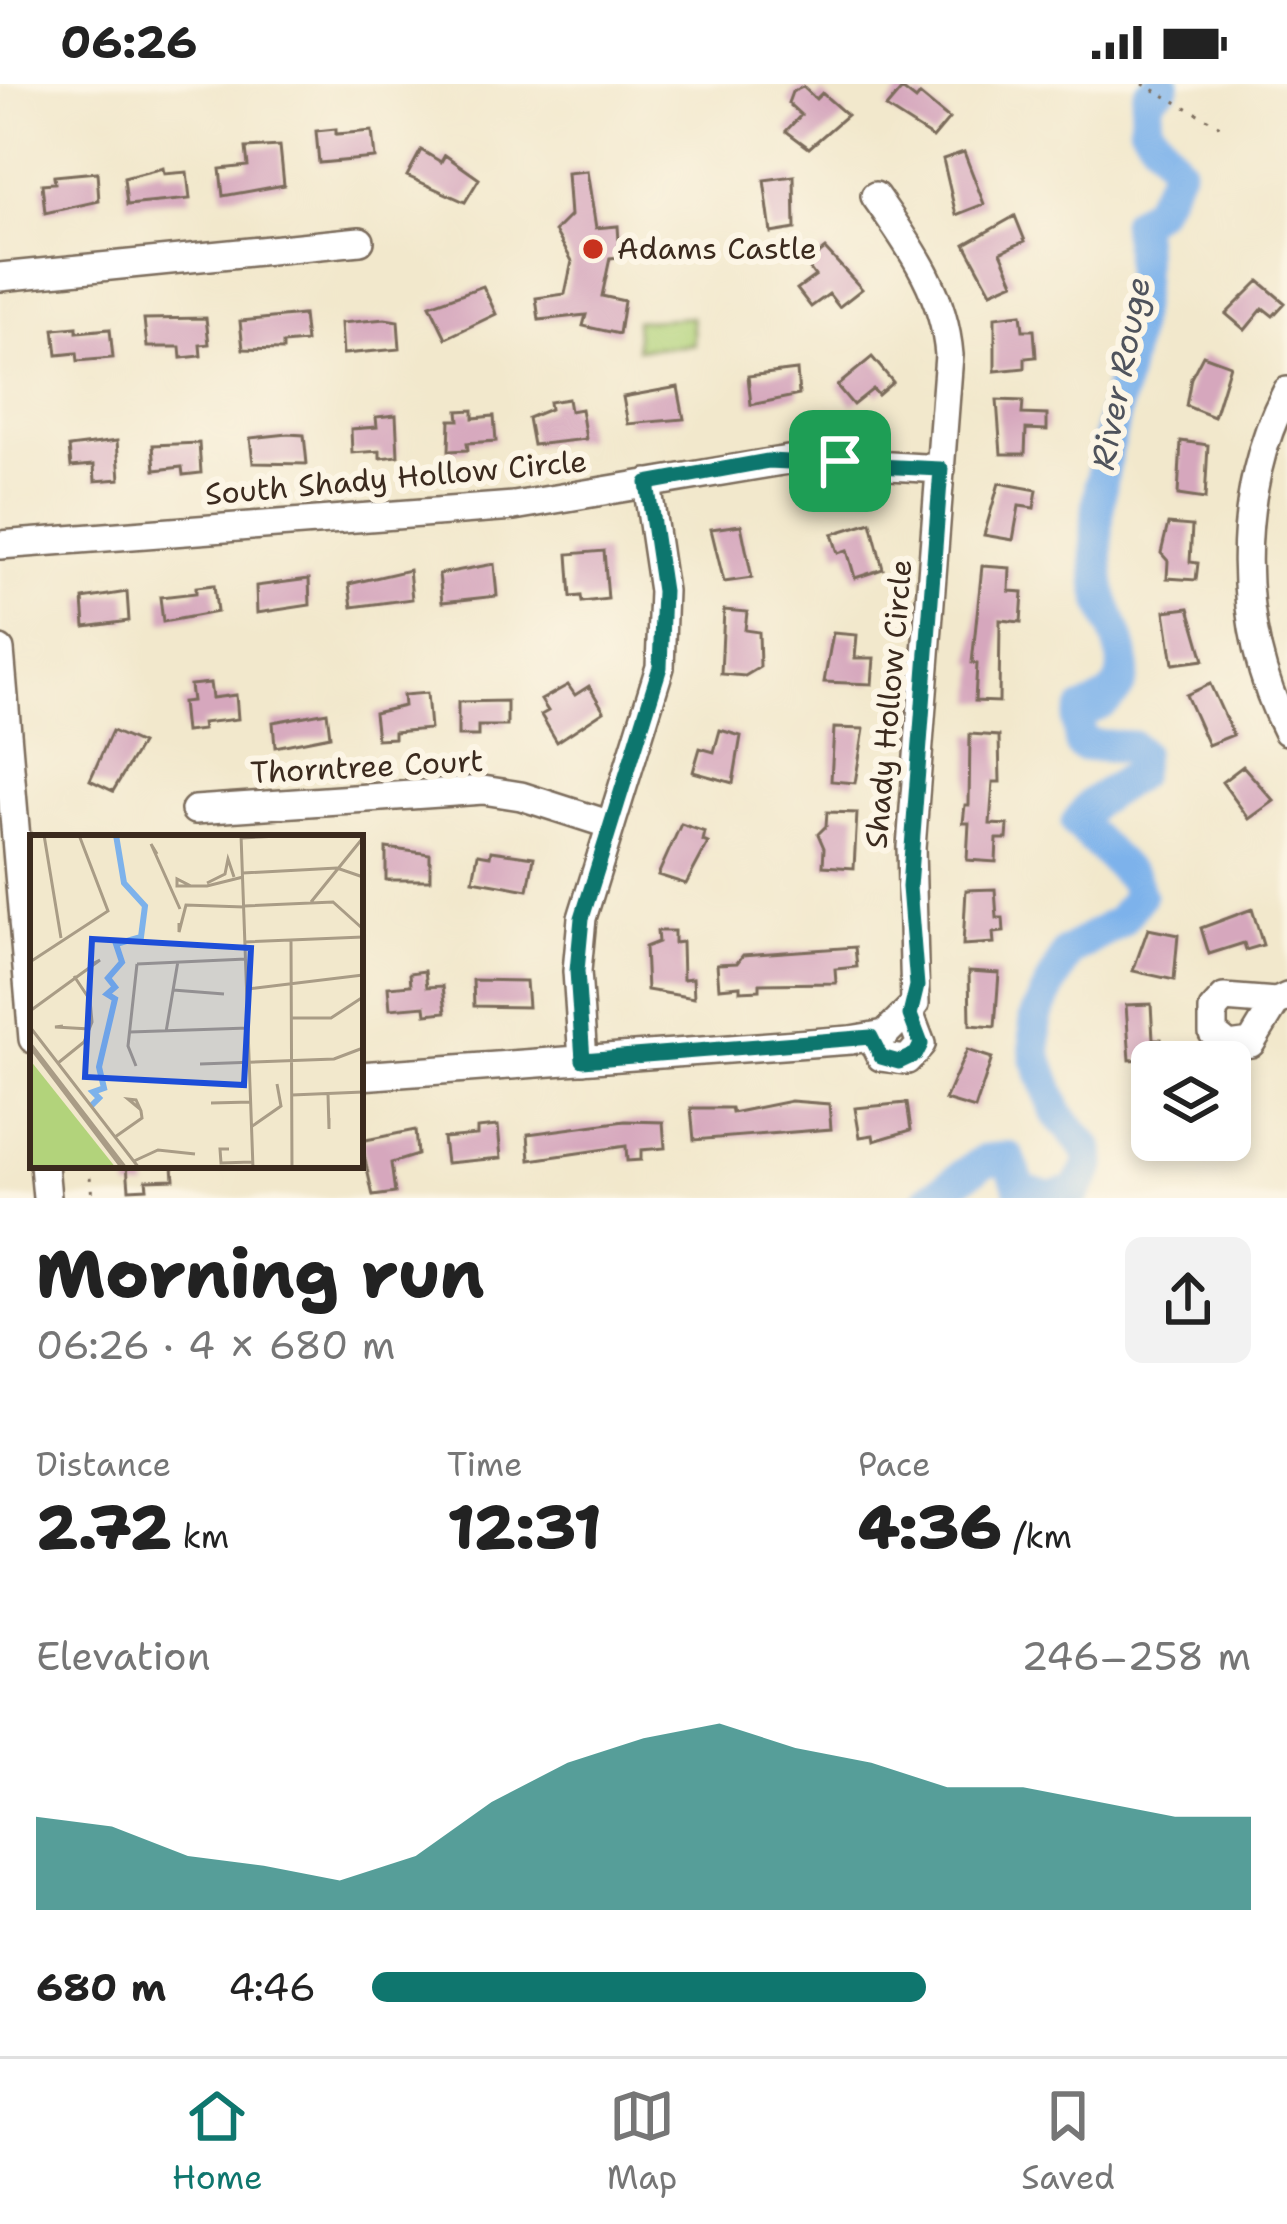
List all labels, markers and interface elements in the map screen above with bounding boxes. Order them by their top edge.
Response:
text: 06:26 [60,12,198,72]
place label: Adams Castle [617,228,817,269]
marker: Adams Castle [580,236,606,262]
water label: River Rouge [1080,273,1161,473]
pin [789,410,891,512]
icon: arrive [807,428,873,494]
street label: South Shady Hollow Circle [203,440,589,515]
street label: Shady Hollow Circle [855,558,922,850]
street label: Thorntree Court [249,740,484,793]
inset map [30,835,363,1168]
map controls [1131,1041,1251,1161]
button: layers [1131,1041,1251,1161]
text: Morning run [36,1230,485,1318]
button: share [1125,1237,1251,1363]
text: 06:26 · 4 × 680 m [36,1319,395,1371]
text: Distance [36,1442,171,1487]
text: Time [447,1442,523,1487]
text: Pace [858,1442,931,1487]
text: 2.72 [36,1487,171,1567]
text: 12:31 [447,1487,602,1567]
text: 4:36 [858,1487,1002,1567]
text: km [171,1514,229,1559]
text: /km [1002,1514,1072,1559]
text: Elevation [36,1630,211,1682]
text: 246–258 m [1021,1630,1251,1682]
text: 680 m [36,1961,166,2013]
text: 4:46 [228,1961,316,2013]
tab: Home [172,2083,263,2200]
tab: Map [607,2083,677,2200]
tab: Saved [1021,2083,1115,2200]

